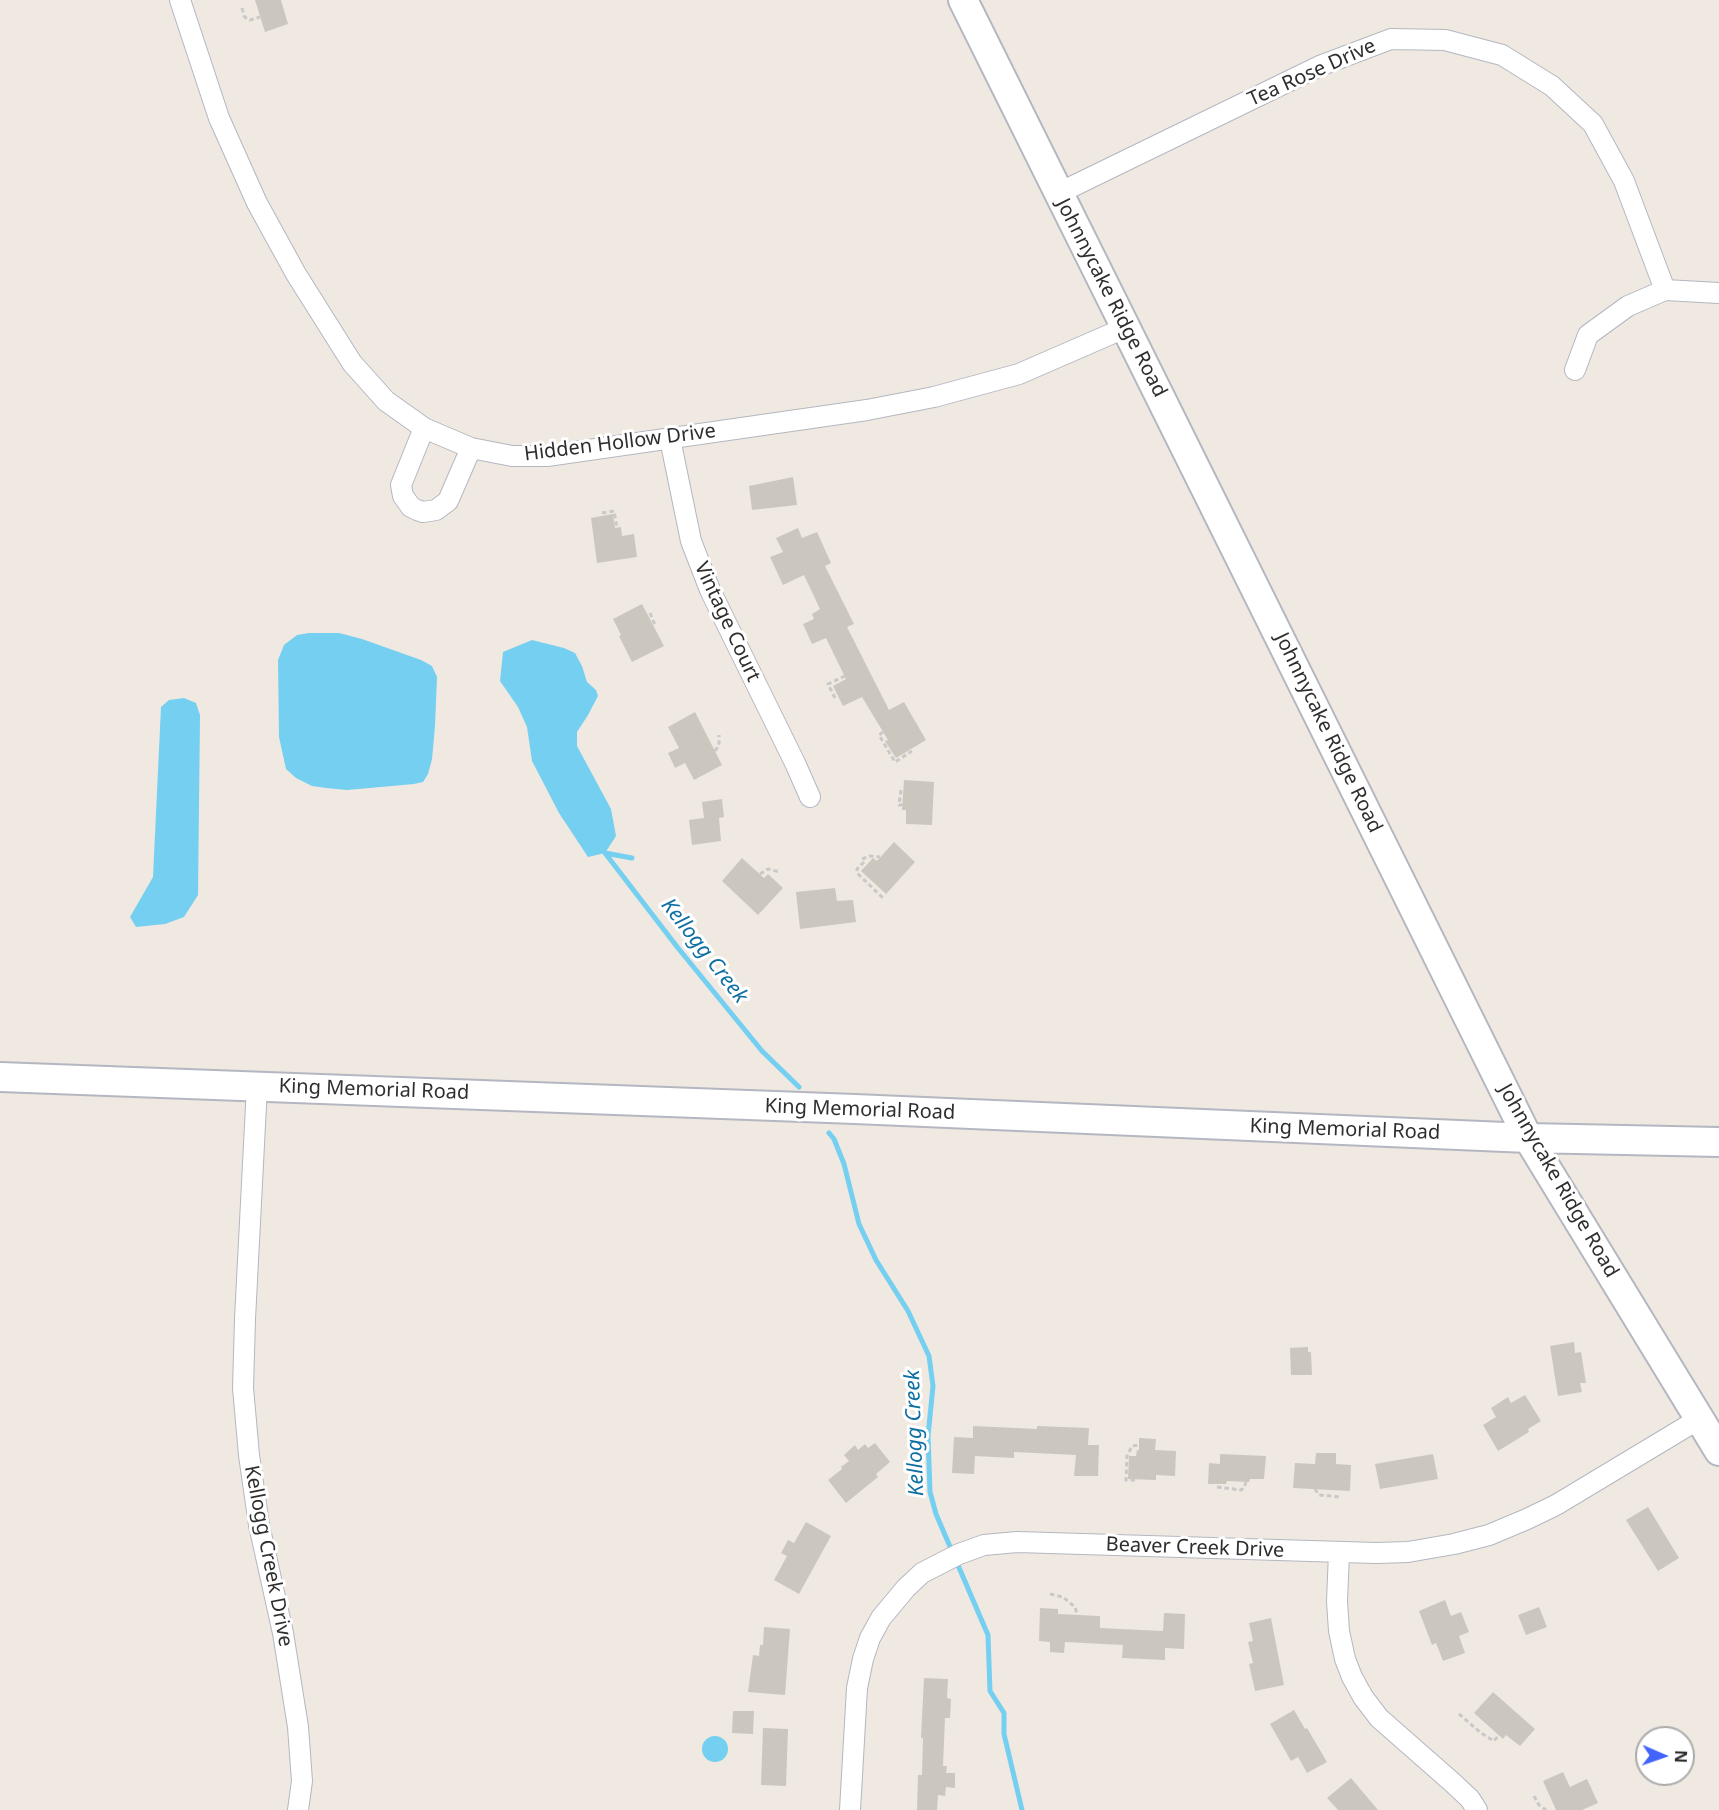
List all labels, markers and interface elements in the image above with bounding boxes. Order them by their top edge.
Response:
street label: Tea Rose Drive [1244,34,1380,112]
street label: Johnnycake Ridge Road [1050,195,1172,401]
street label: Hidden Hollow Drive [523,419,717,467]
street label: Vintage Court [689,558,765,686]
street label: Johnnycake Ridge Road [1269,629,1387,837]
water label: Kellogg Creek [655,893,753,1009]
street label: King Memorial Road [278,1075,470,1105]
street label: Johnnycake Ridge Road [1493,1080,1623,1282]
street label: King Memorial Road [764,1095,956,1125]
street label: King Memorial Road [1249,1115,1441,1145]
water label: Kellogg Creek [900,1369,930,1497]
street label: Kellogg Creek Drive [239,1463,297,1649]
street label: Beaver Creek Drive [1105,1533,1285,1563]
north arrow [1635,1726,1695,1786]
text: N [1670,1750,1692,1763]

